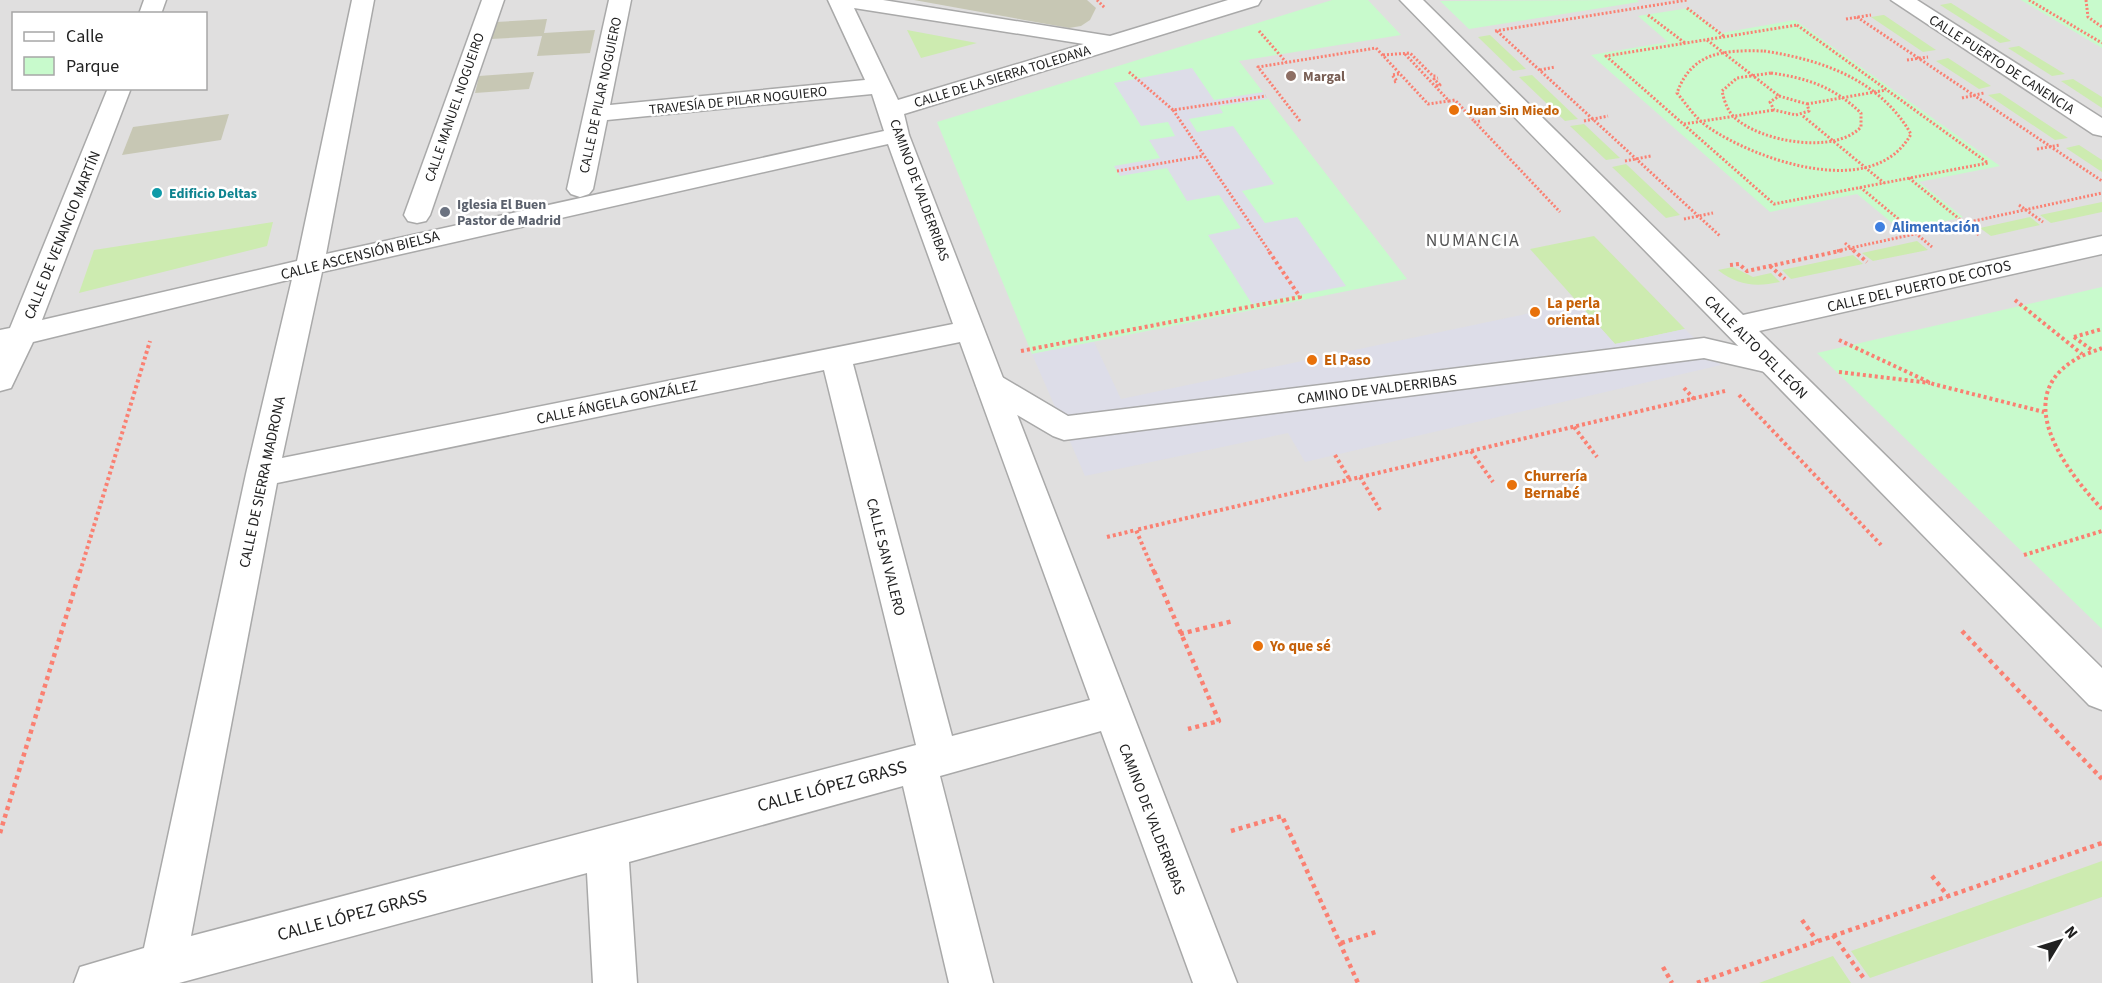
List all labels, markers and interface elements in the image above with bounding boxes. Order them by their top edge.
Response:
street label: CALLE PUERTO DE CANENCIA [1925,10,2078,120]
legend [12,12,207,90]
street label: CALLE DE PILAR NOGUIERO [575,15,627,175]
text: Calle [66,24,104,49]
street label: CALLE MANUEL NOGUEIRO [420,30,490,185]
street label: CALLE DE LA SIERRA TOLEDANA [912,40,1093,113]
text: Parque [66,54,119,79]
place label: Margal [1303,67,1345,87]
marker: Margal [1284,69,1298,83]
street label: TRAVESÍA DE PILAR NOGUIERO [648,82,828,120]
place label: Juan Sin Miedo [1466,101,1560,121]
marker: Juan Sin Miedo [1447,103,1461,117]
street label: CAMINO DE VALDERRIBAS [884,117,954,264]
street label: CALLE DE VENANCIO MARTÍN [19,148,106,323]
place label: Edificio Deltas [169,184,257,204]
marker: Edificio Deltas [150,186,164,200]
place label: Iglesia El Buen Pastor de Madrid [457,195,561,231]
marker: Iglesia El Buen Pastor de Madrid [438,205,452,219]
place label: Alimentación [1891,217,1980,238]
marker: Alimentación [1873,220,1887,234]
street label: CALLE ASCENSIÓN BIELSA [279,225,443,285]
district label: NUMANCIA [1426,228,1520,253]
street label: CALLE DEL PUERTO DE COTOS [1825,255,2013,318]
street label: CALLE ALTO DEL LEÓN [1699,291,1812,404]
place label: La perla oriental [1547,293,1600,331]
marker: La perla oriental [1528,305,1542,319]
place label: El Paso [1324,350,1371,371]
marker: El Paso [1305,353,1319,367]
street label: CAMINO DE VALDERRIBAS [1296,369,1458,410]
street label: CALLE ÁNGELA GONZÁLEZ [535,375,700,430]
street label: CALLE DE SIERRA MADRONA [234,394,291,570]
place label: Churrería Bernabé [1524,466,1587,504]
marker: Churrería Bernabé [1505,478,1519,492]
street label: CALLE SAN VALERO [861,496,910,618]
place label: Yo que sé [1269,636,1331,657]
marker: Yo que sé [1251,639,1265,653]
street label: CAMINO DE VALDERRIBAS [1113,741,1190,898]
street label: CALLE LÓPEZ GRASS [755,754,910,818]
street label: CALLE LÓPEZ GRASS [275,883,430,947]
north arrow [2030,911,2090,971]
text: N [2059,921,2083,943]

